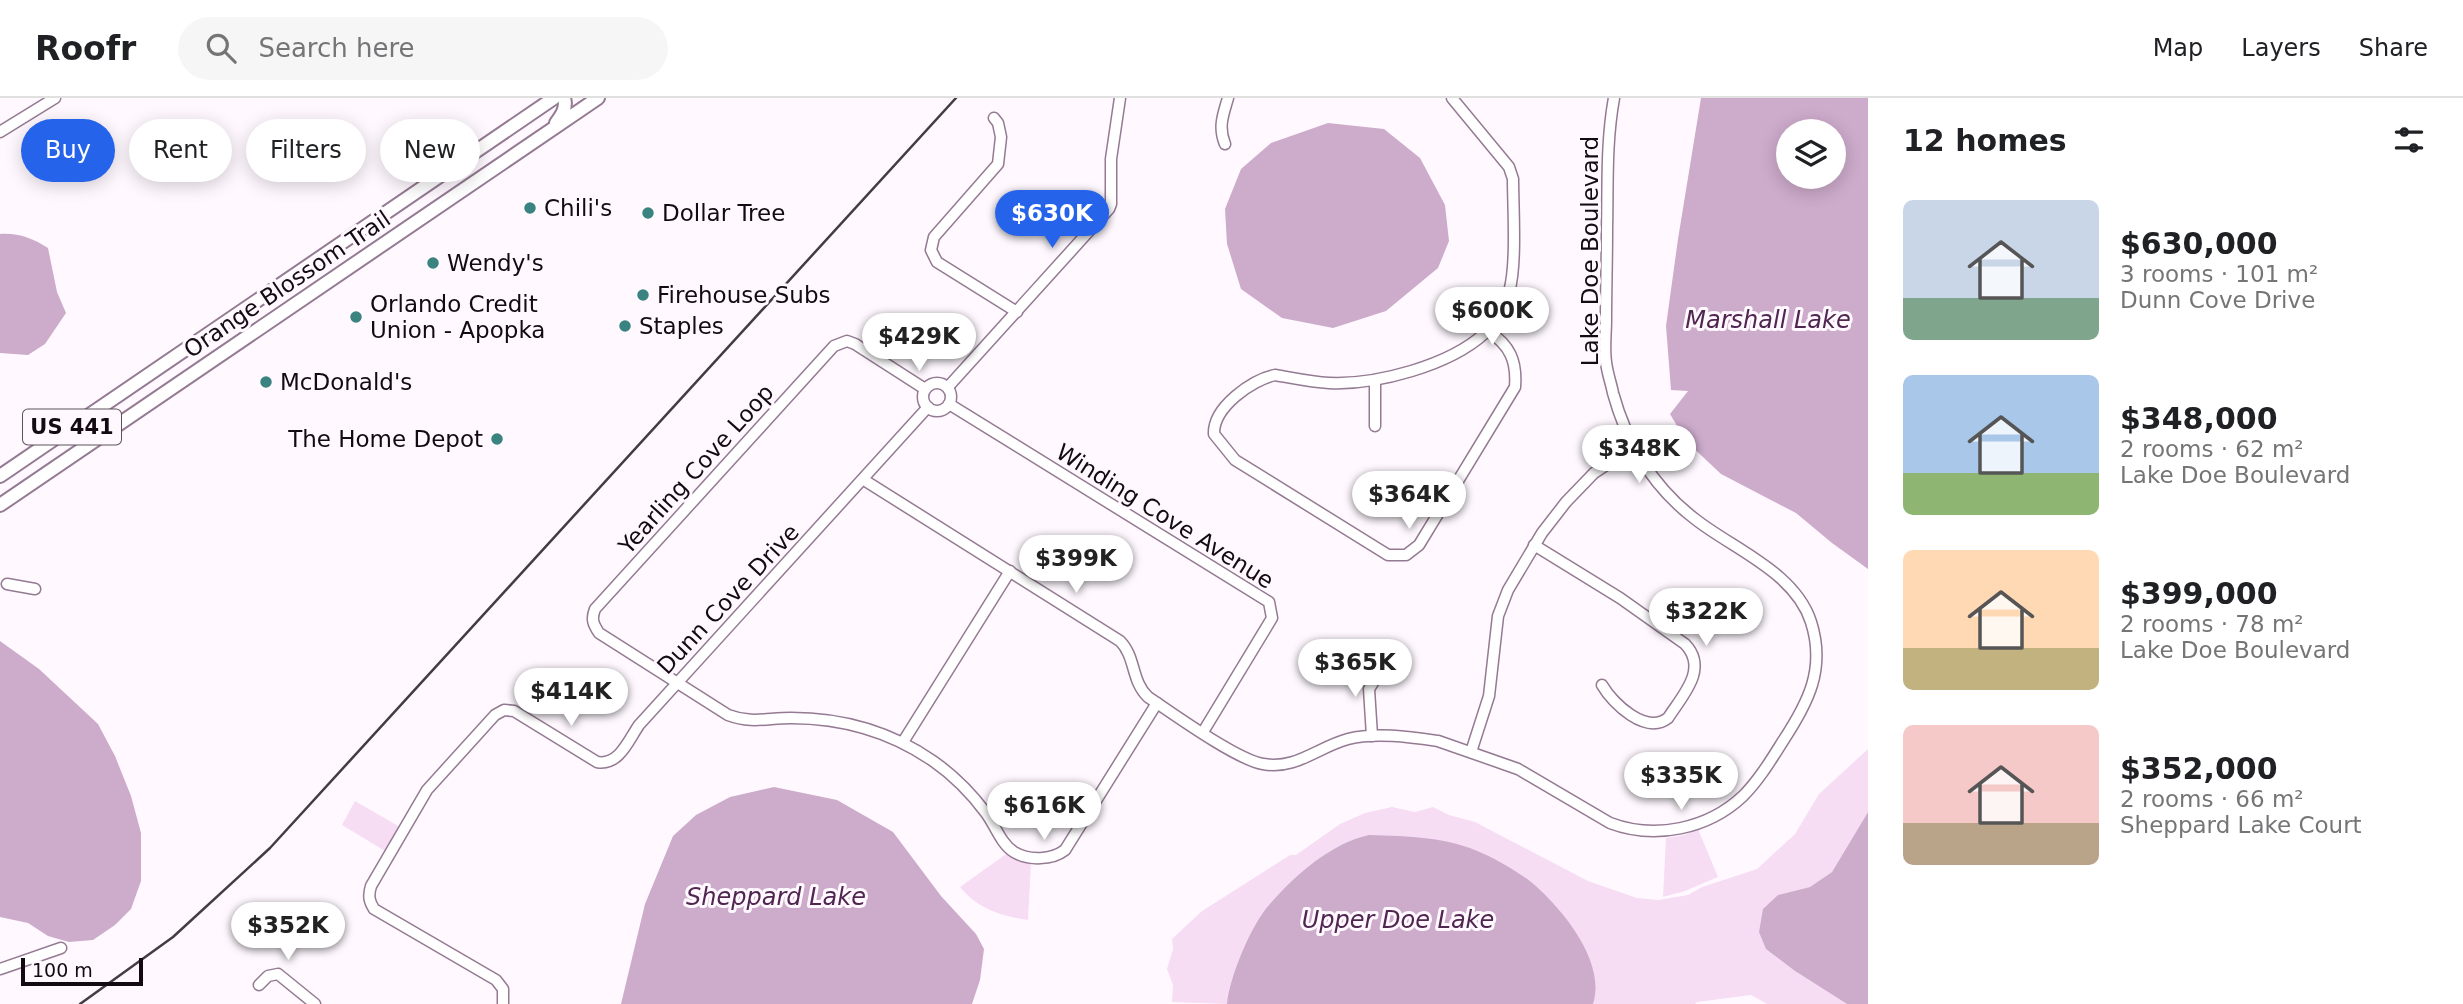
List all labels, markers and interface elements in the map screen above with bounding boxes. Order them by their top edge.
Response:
search box [178,17,668,80]
text: Roofr [35,29,136,68]
icon: search [202,29,240,67]
text: Search here [258,33,415,63]
text: Map [2153,34,2203,62]
text: Layers [2241,34,2321,62]
text: Share [2359,34,2428,62]
chip: Buy [21,119,115,182]
chip: Rent [129,119,232,182]
chip: Filters [246,119,366,182]
chip: New [380,119,480,182]
map controls [1776,119,1846,189]
button: layers [1776,119,1846,189]
icon: filters [2390,121,2428,159]
text: 12 homes [1903,123,2067,158]
street label: Lake Doe Boulevard [1577,136,1603,366]
pin: $630K [1003,190,1101,250]
place label: Chili's [544,195,612,221]
marker: Chili's [522,200,538,216]
place label: Dollar Tree [662,200,785,226]
text: $630K [1011,200,1093,226]
street label: Orange Blossom Trail [179,205,395,363]
marker: Dollar Tree [640,205,656,221]
text: $630,000 [2120,226,2278,261]
icon: home [1959,228,2043,312]
place label: Wendy's [447,250,544,276]
marker: Wendy's [425,255,441,271]
text: 3 rooms · 101 m² [2120,261,2318,287]
place label: Firehouse Subs [657,282,830,308]
marker: Firehouse Subs [635,287,651,303]
text: Dunn Cove Drive [2120,287,2315,313]
pin: $600K [1443,288,1541,347]
place label: Orlando Credit Union - Apopka [370,291,545,343]
text: $600K [1451,297,1533,323]
water label: Marshall Lake [1685,306,1851,334]
marker: Orlando Credit Union - Apopka [348,309,364,325]
place label: Staples [639,313,724,339]
pin: $429K [870,314,968,373]
marker: Staples [617,318,633,334]
text: $429K [878,323,960,349]
place label: McDonald's [280,369,412,395]
marker: McDonald's [258,374,274,390]
street label: Yearling Cove Loop [613,379,779,560]
text: $348,000 [2120,401,2278,436]
icon: home [1959,403,2043,487]
road number: US 441 [23,410,121,444]
place label: The Home Depot [287,426,483,452]
pin: $348K [1590,426,1688,485]
marker: The Home Depot [489,431,505,447]
text: $348K [1598,435,1680,461]
text: 2 rooms · 62 m² [2120,436,2304,462]
street label: Winding Cove Avenue [1052,438,1278,594]
text: Lake Doe Boulevard [2120,462,2350,488]
pin: $364K [1360,472,1458,531]
text: $364K [1368,481,1450,507]
street label: Dunn Cove Drive [652,519,804,679]
pin: $399K [1027,536,1125,595]
text: $399K [1035,545,1117,571]
text: $399,000 [2120,576,2278,611]
icon: home [1959,578,2043,662]
pin: $322K [1657,588,1755,648]
text: $322K [1665,598,1747,624]
text: 2 rooms · 78 m² [2120,611,2304,637]
text: Lake Doe Boulevard [2120,637,2350,663]
pin: $365K [1306,640,1404,699]
text: $365K [1314,649,1396,675]
pin: $414K [522,668,620,728]
text: $414K [530,678,612,704]
text: $352,000 [2120,751,2278,786]
pin: $335K [1632,752,1730,812]
icon: home [1959,753,2043,837]
text: $335K [1640,762,1722,788]
pin: $616K [995,782,1093,842]
text: 2 rooms · 66 m² [2120,786,2304,812]
text: $616K [1003,792,1085,818]
text: Sheppard Lake Court [2120,812,2362,838]
water label: Sheppard Lake [686,883,866,911]
pin: $352K [239,902,337,962]
water label: Upper Doe Lake [1302,906,1494,934]
text: $352K [247,912,329,938]
scale bar [21,955,144,987]
text: 100 m [32,959,93,981]

